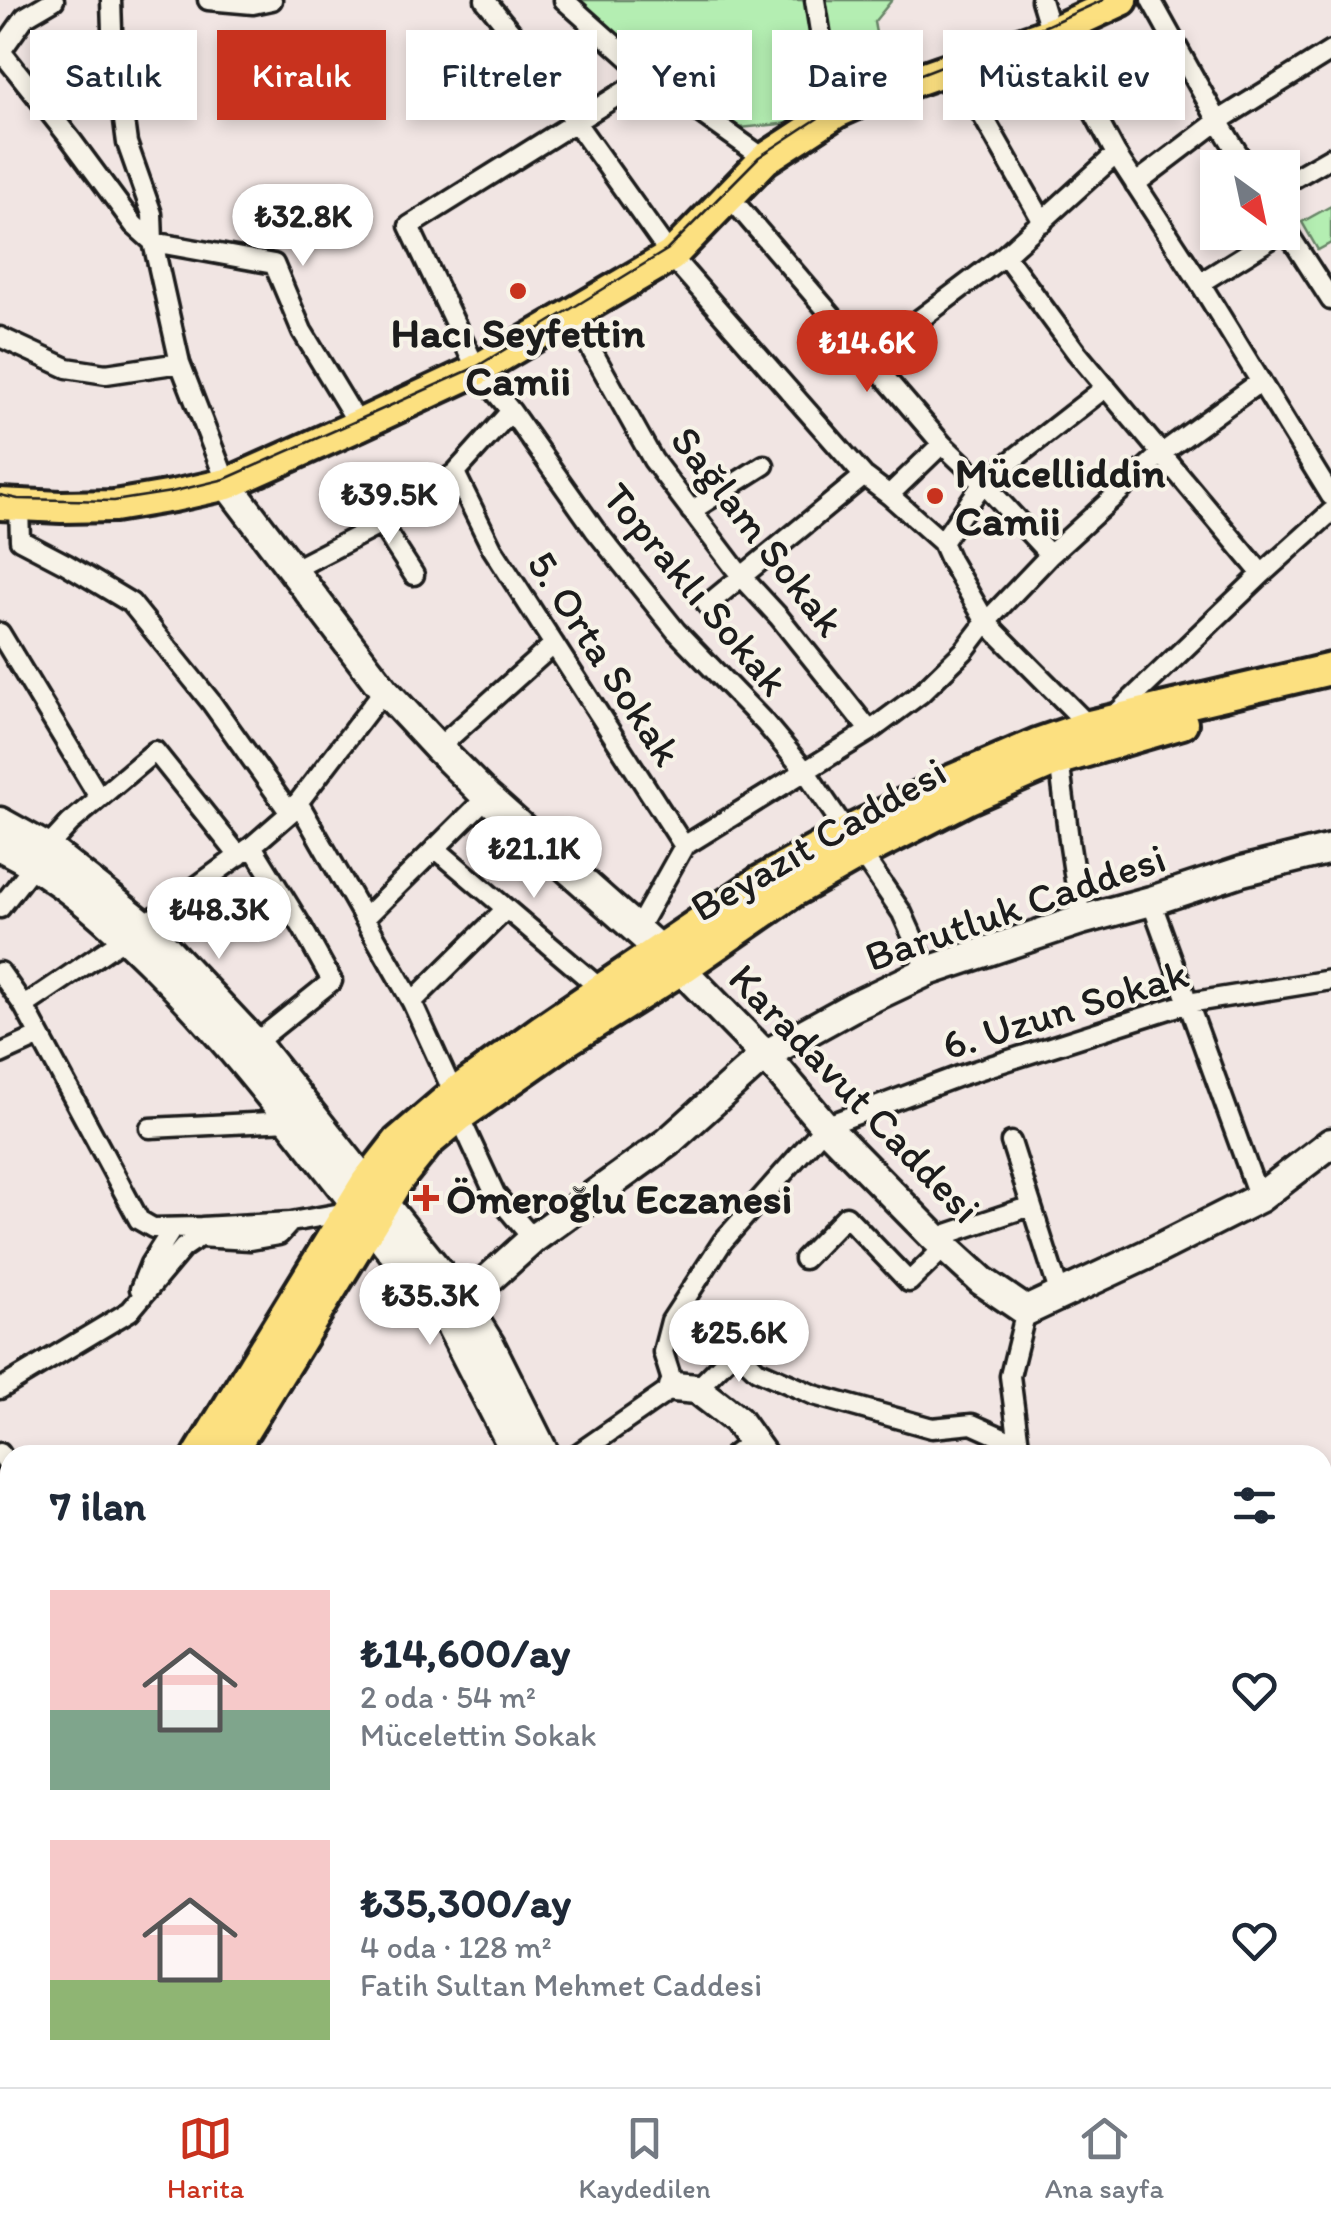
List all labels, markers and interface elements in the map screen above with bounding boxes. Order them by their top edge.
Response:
chip: Satılık [30,30,197,120]
chip: Kiralık [217,30,386,120]
chip: Filtreler [406,30,597,120]
chip: Yeni [617,30,752,120]
chip: Daire [772,30,923,120]
chip: Müstakil ev [943,30,1185,120]
north arrow [1200,150,1300,250]
map controls [1200,150,1300,250]
pin: ₺32.8K [222,184,384,269]
text: ₺32.8K [254,197,352,235]
marker: Hacı Seyfettin Camii [507,280,529,302]
place label: Hacı Seyfettin Camii [391,307,645,406]
pin: ₺14.6K [786,310,948,395]
text: ₺14.6K [819,323,915,361]
street label: Sağlam Sokak [660,416,856,647]
place label: Mücelliddin Camii [955,447,1166,546]
pin: ₺39.5K [308,462,470,547]
street label: Topraklı Sokak [592,472,800,706]
text: ₺39.5K [341,475,437,513]
marker: Mücelliddin Camii [924,485,946,507]
street label: 5. Orta Sokak [517,541,694,775]
street label: Beyazıt Caddesi [681,745,955,933]
pin: ₺21.1K [453,816,615,901]
text: ₺21.1K [488,829,580,867]
street label: Barutluk Caddesi [858,832,1172,982]
pin: ₺48.3K [138,877,300,962]
text: ₺48.3K [169,890,269,928]
street label: 6. Uzun Sokak [936,947,1194,1071]
street label: Karadavut Caddesi [718,953,992,1233]
place label: Ömeroğlu Eczanesi [446,1173,792,1224]
marker: Ömeroğlu Eczanesi [415,1187,437,1209]
pin: ₺35.3K [349,1263,511,1348]
text: ₺35.3K [381,1276,479,1314]
pin: ₺25.6K [658,1300,820,1385]
text: ₺25.6K [691,1313,787,1351]
icon: filters [1227,1478,1282,1533]
text: 7 ilan [50,1480,146,1531]
text: ₺14,600/ay [360,1627,570,1678]
icon: home [130,1630,250,1750]
icon: heart [1227,1663,1282,1718]
text: 2 oda · 54 m² [360,1678,536,1716]
text: Mücelettin Sokak [360,1716,597,1754]
text: ₺35,300/ay [360,1877,571,1928]
icon: home [130,1880,250,2000]
icon: heart [1227,1913,1282,1968]
text: 4 oda · 128 m² [360,1928,552,1966]
text: Fatih Sultan Mehmet Caddesi [360,1966,762,2004]
tab: Harita [167,2111,244,2205]
tab: Kaydedilen [578,2111,711,2205]
tab: Ana sayfa [1045,2111,1164,2205]

